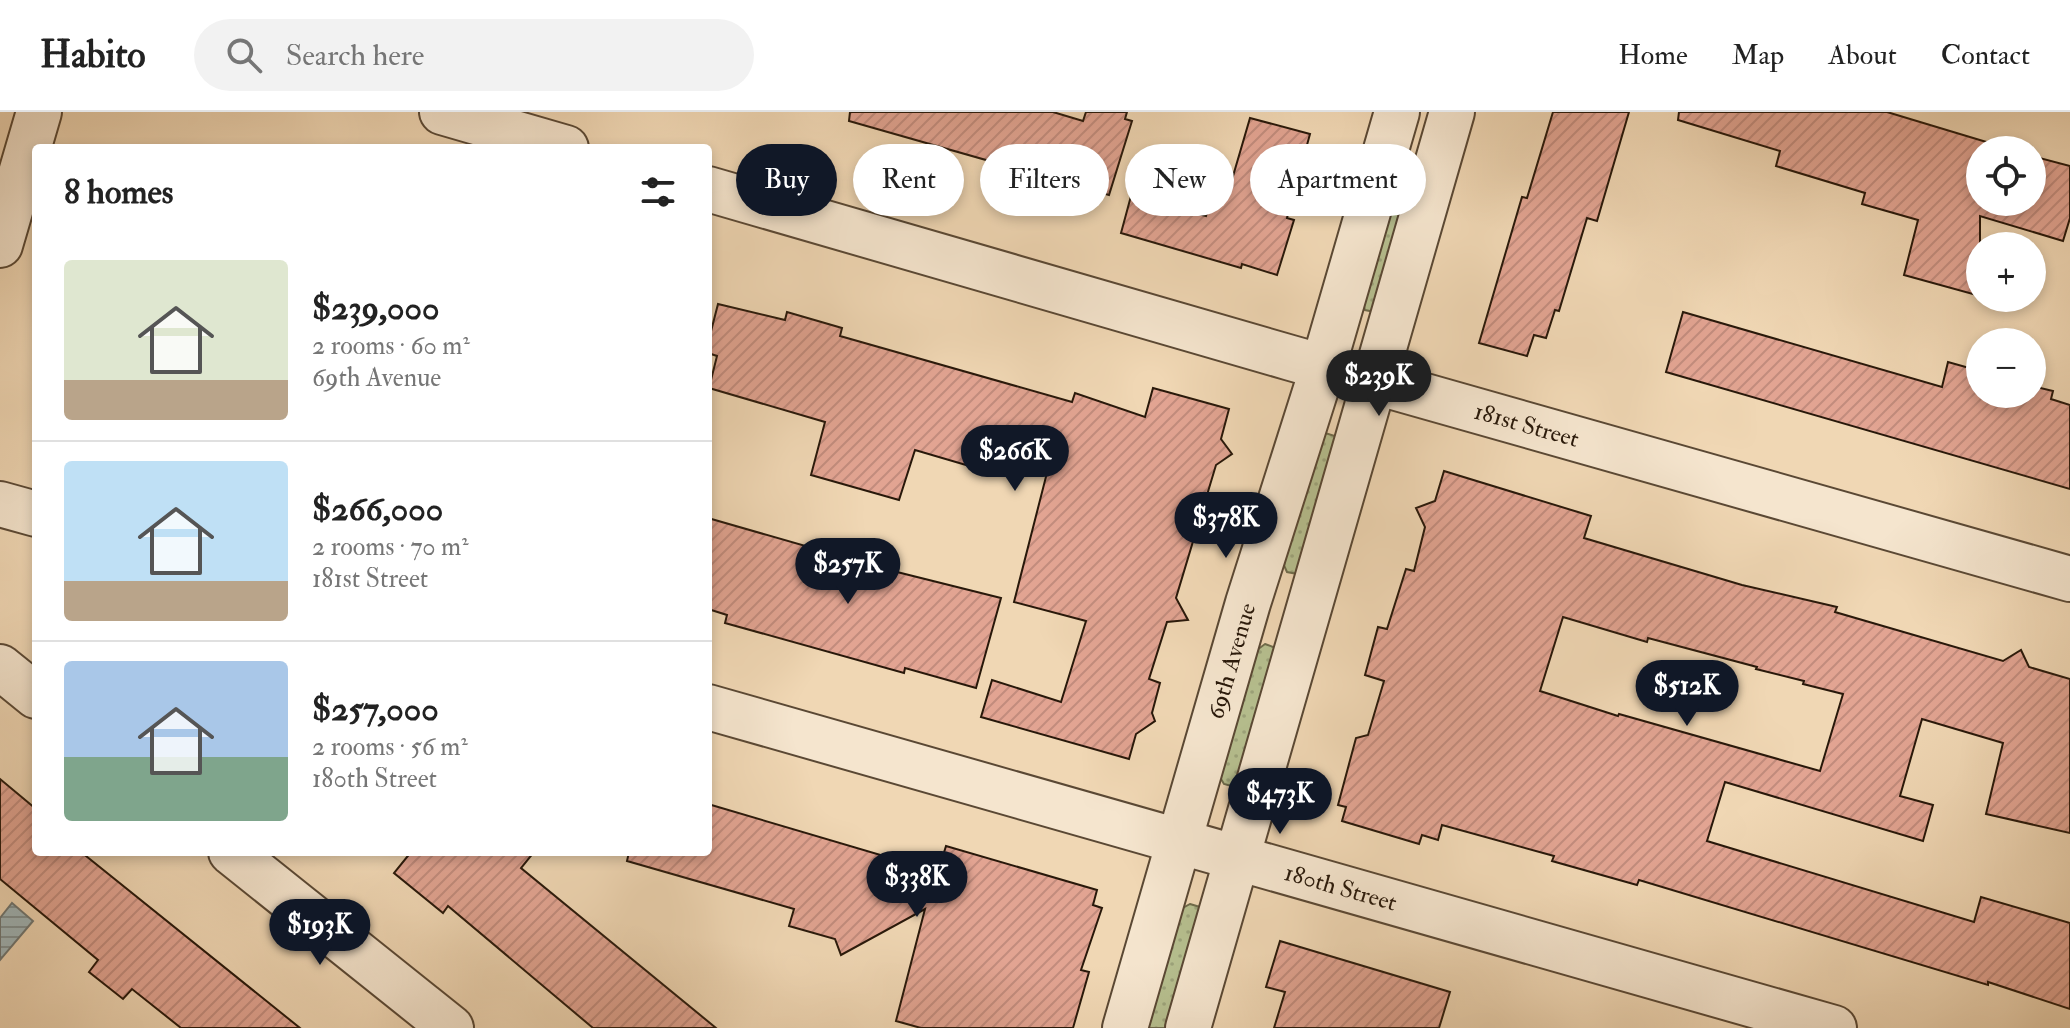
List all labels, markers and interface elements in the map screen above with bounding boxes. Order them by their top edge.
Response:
search box [194,19,754,91]
text: Habito [40,31,146,79]
icon: search [222,33,266,77]
text: Search here [286,37,424,74]
text: Home [1618,38,1688,73]
text: Map [1732,38,1784,73]
text: About [1828,38,1897,73]
text: Contact [1941,38,2030,73]
map controls [1966,136,2046,408]
button: locate [1966,136,2046,216]
chip: Buy [736,144,837,216]
chip: Rent [853,144,964,216]
chip: Filters [980,144,1109,216]
chip: New [1125,144,1234,216]
chip: Apartment [1250,144,1426,216]
icon: filters [636,170,680,214]
text: 8 homes [64,171,173,214]
button: + [1966,232,2046,312]
text: $239,000 [312,287,439,330]
icon: home [128,292,224,388]
button: − [1966,328,2046,408]
text: 2 rooms · 60 m² [312,330,470,362]
pin: $239K [1323,350,1435,418]
text: $239K [1344,360,1414,392]
text: 69th Avenue [312,362,441,394]
street label: 181st Street [1471,396,1583,455]
pin: $266K [959,425,1071,493]
text: $266K [979,435,1051,467]
text: $266,000 [312,488,443,531]
pin: $378K [1170,492,1282,560]
icon: home [128,493,224,589]
text: $378K [1192,502,1260,534]
text: 2 rooms · 70 m² [312,531,469,563]
pin: $257K [792,538,904,606]
text: $257K [813,548,883,580]
text: 181st Street [312,563,428,595]
street label: 69th Avenue [1200,600,1263,723]
pin: $512K [1631,660,1743,728]
text: $512K [1654,670,1720,702]
text: $257,000 [312,688,439,731]
icon: home [128,693,224,789]
text: 2 rooms · 56 m² [312,731,468,763]
text: 180th Street [312,763,437,795]
pin: $473K [1224,768,1336,836]
text: $473K [1246,778,1314,810]
pin: $338K [861,851,973,919]
street label: 180th Street [1281,857,1401,919]
text: $338K [884,861,950,893]
pin: $193K [264,899,376,967]
text: $193K [287,909,353,941]

